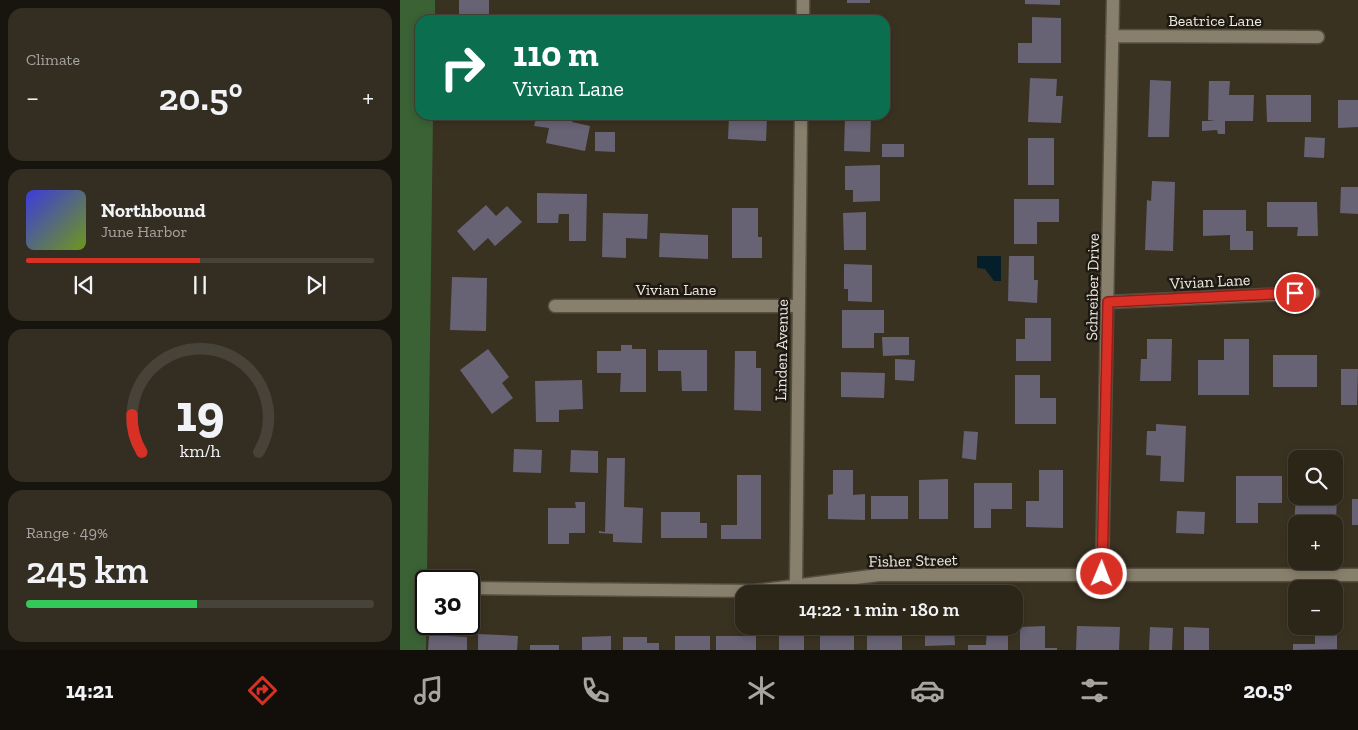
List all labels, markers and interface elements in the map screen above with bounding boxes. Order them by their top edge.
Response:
street label: Beatrice Lane [1168,11,1262,30]
text: 110 m [513,33,599,75]
icon: right [430,35,495,100]
text: Climate [26,50,80,69]
text: 20.5° [158,74,243,120]
text: Vivian Lane [513,75,624,102]
text: − [26,81,39,114]
text: + [362,81,374,114]
text: Northbound [101,199,206,222]
text: June Harbor [101,222,187,241]
street label: Schreiber Drive [1082,233,1103,341]
street label: Vivian Lane [1168,270,1251,293]
icon: previous [70,271,98,299]
icon: pause [186,271,214,299]
icon: next [302,271,330,299]
pin [1274,272,1316,314]
icon: arrive [1281,279,1309,307]
street label: Vivian Lane [635,280,716,299]
street label: Linden Avenue [771,299,792,401]
text: 19 [176,382,224,444]
text: km/h [180,440,220,462]
map controls [1288,450,1343,635]
button: search [1288,450,1343,505]
button: + [1288,515,1343,570]
text: Range · 49% [26,523,108,542]
text: 245 km [26,547,148,593]
position arrow [1075,547,1127,599]
street label: Fisher Street [868,550,958,571]
speed limit sign: 30 [415,570,480,635]
button: − [1288,580,1343,635]
text: 14:22 · 1 min · 180 m [799,598,959,621]
icon: directions [245,673,280,708]
icon: music [411,673,446,708]
icon: phone [578,673,613,708]
icon: climate [744,673,779,708]
icon: car [910,673,945,708]
icon: filters [1077,673,1112,708]
text: 14:21 [66,677,113,704]
text: 20.5° [1243,677,1292,704]

